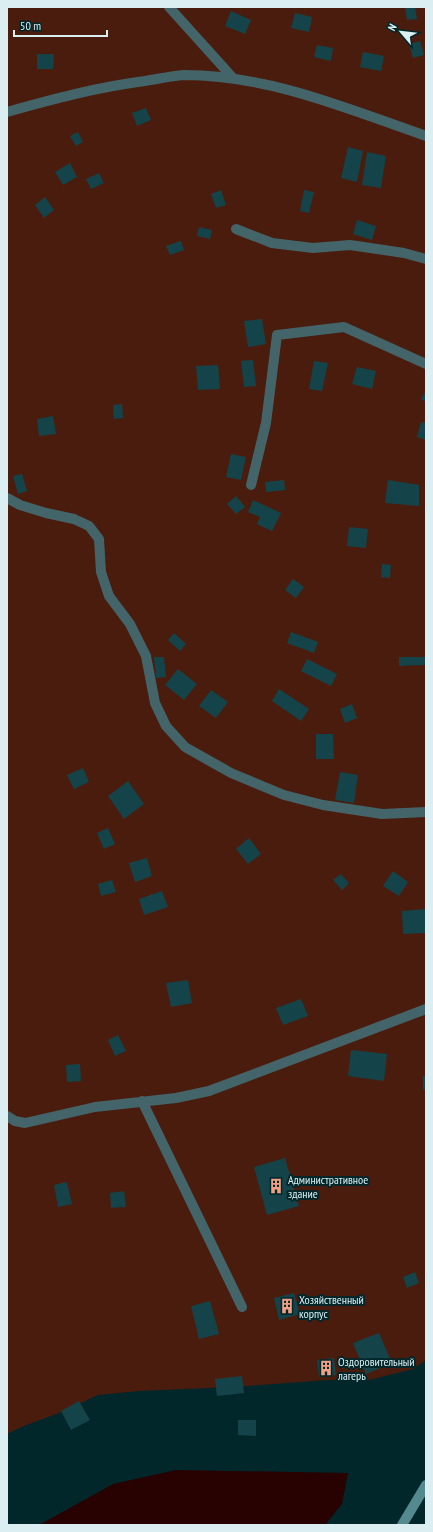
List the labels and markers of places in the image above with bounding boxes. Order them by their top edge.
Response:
place label: Административное здание [288,1172,368,1201]
building icon: Административное здание [267,1177,285,1195]
place label: Хозяйственный корпус [299,1292,364,1321]
building icon: Хозяйственный корпус [278,1297,296,1315]
place label: Оздоровительный лагерь [337,1354,415,1383]
building icon: Оздоровительный лагерь [317,1359,335,1377]

